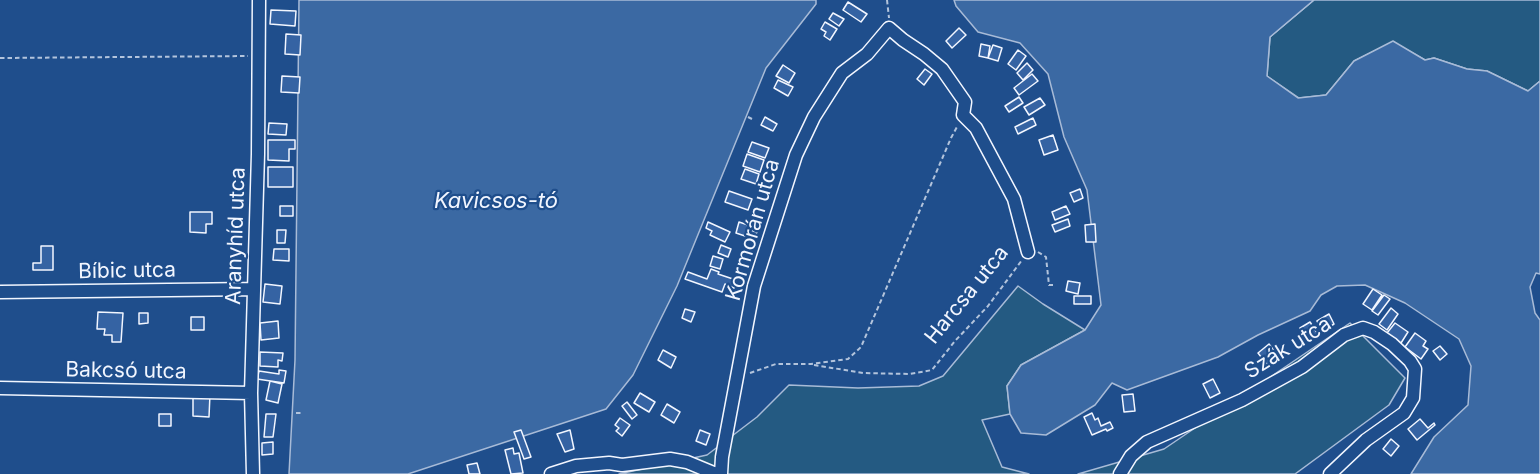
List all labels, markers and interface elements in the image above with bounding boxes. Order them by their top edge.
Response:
street label: Kormorán utca [721,156,785,304]
street label: Aranyhíd utca [221,167,251,305]
water label: Kavicsos-tó [434,188,558,214]
street label: Harcsa utca [920,241,1014,349]
street label: Bíbic utca [78,258,176,284]
street label: Szák utca [1240,312,1336,384]
street label: Bakcsó utca [65,357,187,385]

